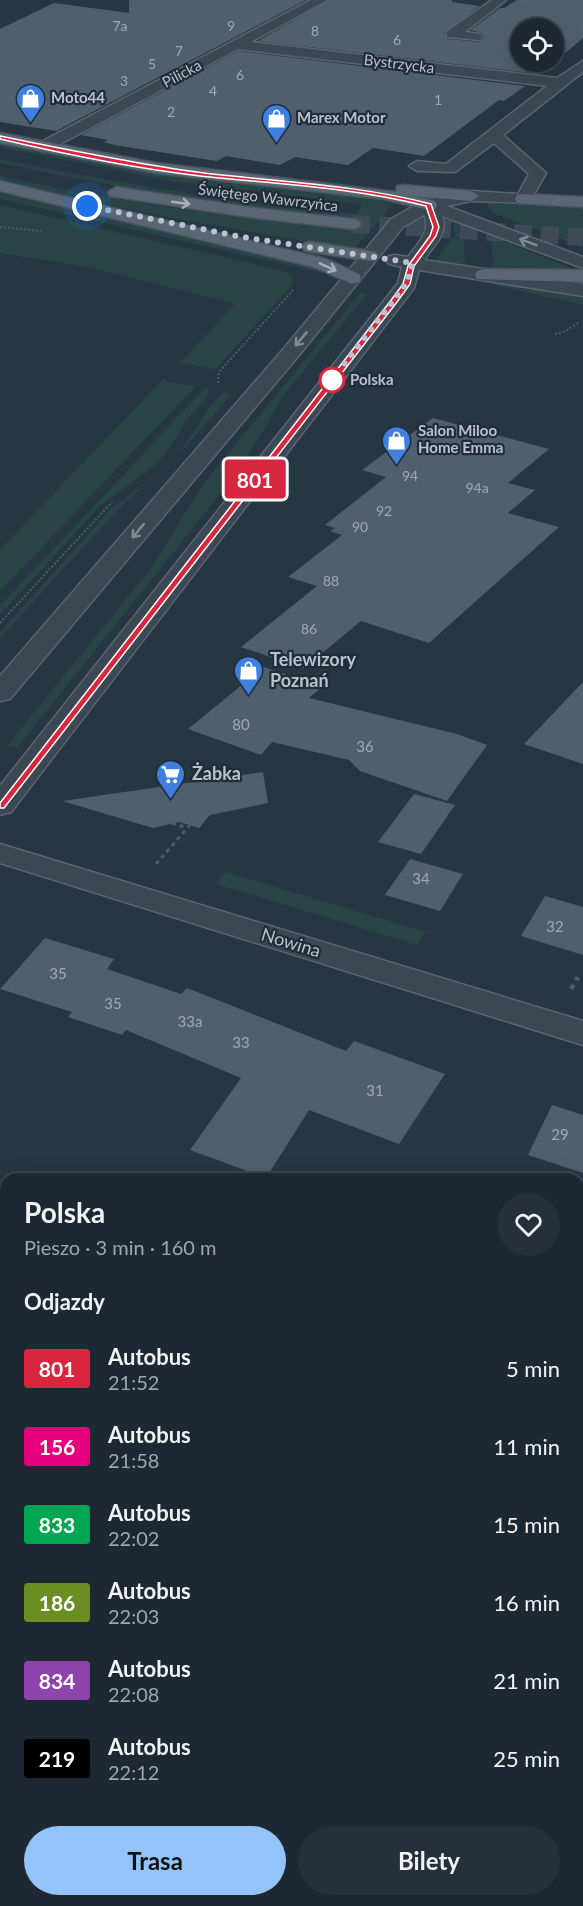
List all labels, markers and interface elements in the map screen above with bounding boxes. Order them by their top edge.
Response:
house number: 7a [112,17,128,34]
house number: 9 [227,17,235,34]
map controls [510,18,564,72]
button: locate [510,18,564,72]
house number: 8 [311,22,319,39]
house number: 6 [393,31,401,48]
house number: 7 [175,42,183,59]
street label: Bystrzycka [363,50,435,76]
house number: 5 [148,55,156,72]
street label: Pilicka [159,55,204,91]
house number: 6 [236,66,244,83]
house number: 3 [120,72,128,89]
shop icon: Moto44 [14,82,46,124]
house number: 4 [209,82,217,99]
place label: Moto44 [51,88,105,106]
house number: 1 [434,91,442,108]
shop icon: Marex Motor [260,102,292,144]
house number: 2 [167,103,175,120]
place label: Marex Motor [297,108,386,126]
street label: Świętego Wawrzyńca [197,179,339,215]
your location [72,191,102,221]
one-way arrow [171,198,191,209]
one-way arrow [519,236,538,247]
one-way arrow [319,262,337,273]
one-way arrow [295,331,308,347]
marker: Polska [319,367,345,393]
place label: Polska [350,370,394,388]
place label: Salon Miloo Home Emma [418,421,503,456]
shop icon: Salon Miloo Home Emma [381,424,413,466]
line badge: 801 [220,460,290,498]
text: 801 [237,467,273,492]
house number: 94 [402,467,418,484]
house number: 94a [465,479,489,496]
house number: 92 [376,502,392,519]
house number: 90 [352,518,368,535]
one-way arrow [131,523,145,538]
house number: 88 [323,572,339,589]
house number: 86 [301,620,317,637]
place label: Telewizory Poznań [270,648,356,691]
shop icon: Telewizory Poznań [233,654,265,696]
house number: 80 [232,715,250,733]
house number: 36 [356,737,374,755]
supermarket icon: Żabka [155,758,187,800]
place label: Żabka [192,762,241,784]
house number: 34 [412,869,430,887]
house number: 32 [546,917,564,935]
street label: Nowina [259,923,324,961]
house number: 35 [49,964,67,982]
house number: 35 [104,994,122,1012]
house number: 33a [178,1012,202,1030]
house number: 33 [232,1033,250,1051]
house number: 31 [366,1081,384,1099]
house number: 29 [551,1125,569,1143]
button: heart [497,1193,560,1256]
text: Polska [24,1195,105,1229]
text: Pieszo · 3 min · 160 m [24,1235,217,1259]
text: Odjazdy [24,1288,105,1315]
text: Autobus [108,1343,191,1370]
text: 5 min [506,1355,560,1382]
text: 801 [39,1356,75,1381]
text: 21:52 [108,1370,159,1394]
text: Autobus [108,1421,191,1448]
text: 11 min [493,1433,560,1460]
text: 156 [39,1434,75,1459]
text: 21:58 [108,1448,159,1472]
text: Autobus [108,1499,191,1526]
text: 15 min [493,1511,560,1538]
text: 833 [39,1512,75,1537]
text: 22:02 [108,1526,159,1550]
text: Autobus [108,1577,191,1604]
text: 16 min [493,1589,560,1616]
text: 186 [39,1590,75,1615]
text: 22:03 [108,1604,159,1628]
text: Autobus [108,1655,191,1682]
text: 21 min [493,1667,560,1694]
text: 834 [39,1668,75,1693]
text: 22:08 [108,1682,159,1706]
text: Autobus [108,1733,191,1760]
text: 25 min [493,1745,560,1772]
text: 219 [39,1746,75,1771]
text: 22:12 [108,1760,159,1784]
button: Trasa [24,1826,286,1895]
button: Bilety [298,1826,560,1895]

